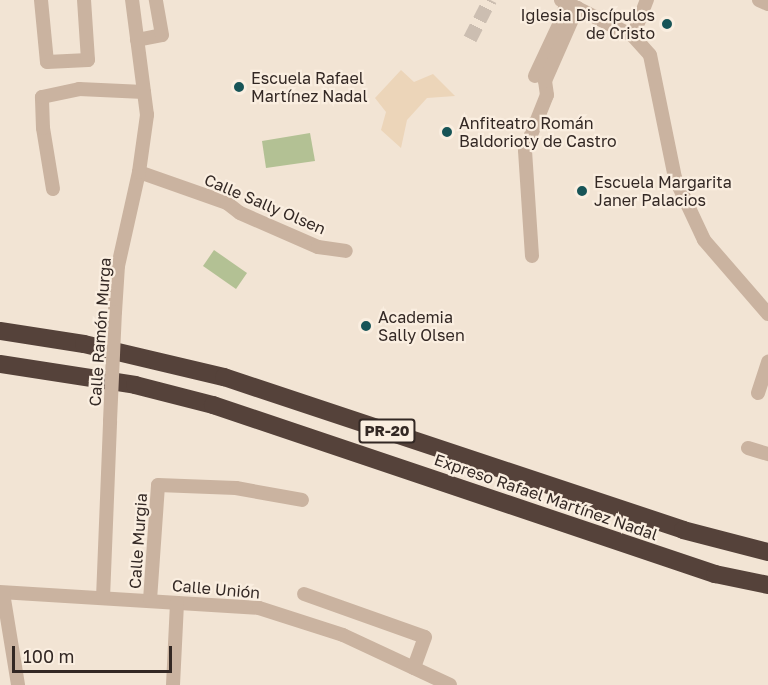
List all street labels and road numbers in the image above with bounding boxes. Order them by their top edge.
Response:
street label: Calle Sally Olsen [201,170,329,238]
street label: Calle Ramón Murga [85,257,115,407]
road number: PR-20 [357,419,417,443]
street label: Expreso Rafael Martínez Nadal [432,450,660,544]
street label: Calle Murgia [125,492,151,590]
street label: Calle Unión [171,576,261,602]

